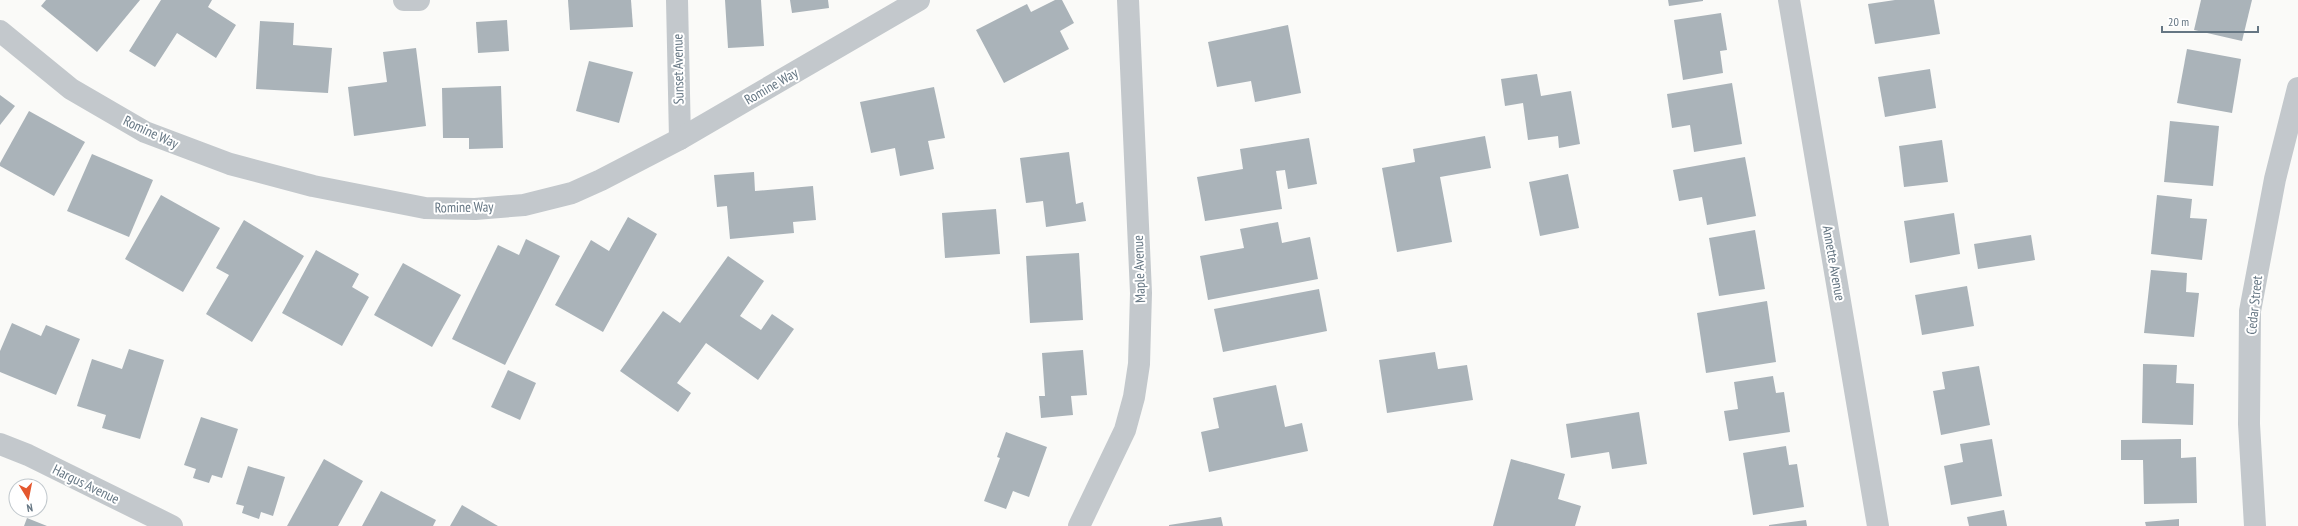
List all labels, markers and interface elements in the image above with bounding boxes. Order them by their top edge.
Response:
scale bar [2162,8,2258,34]
text: 20 m [2168,14,2189,29]
street label: Sunset Avenue [668,33,688,104]
street label: Romine Way [741,63,802,109]
street label: Romine Way [121,111,182,153]
street label: Romine Way [434,197,494,217]
street label: Annette Avenue [1819,224,1850,302]
street label: Maple Avenue [1129,235,1149,303]
street label: Cedar Street [2242,274,2266,335]
street label: Hargus Avenue [50,460,122,508]
north arrow [8,478,48,518]
text: N [26,500,34,515]

